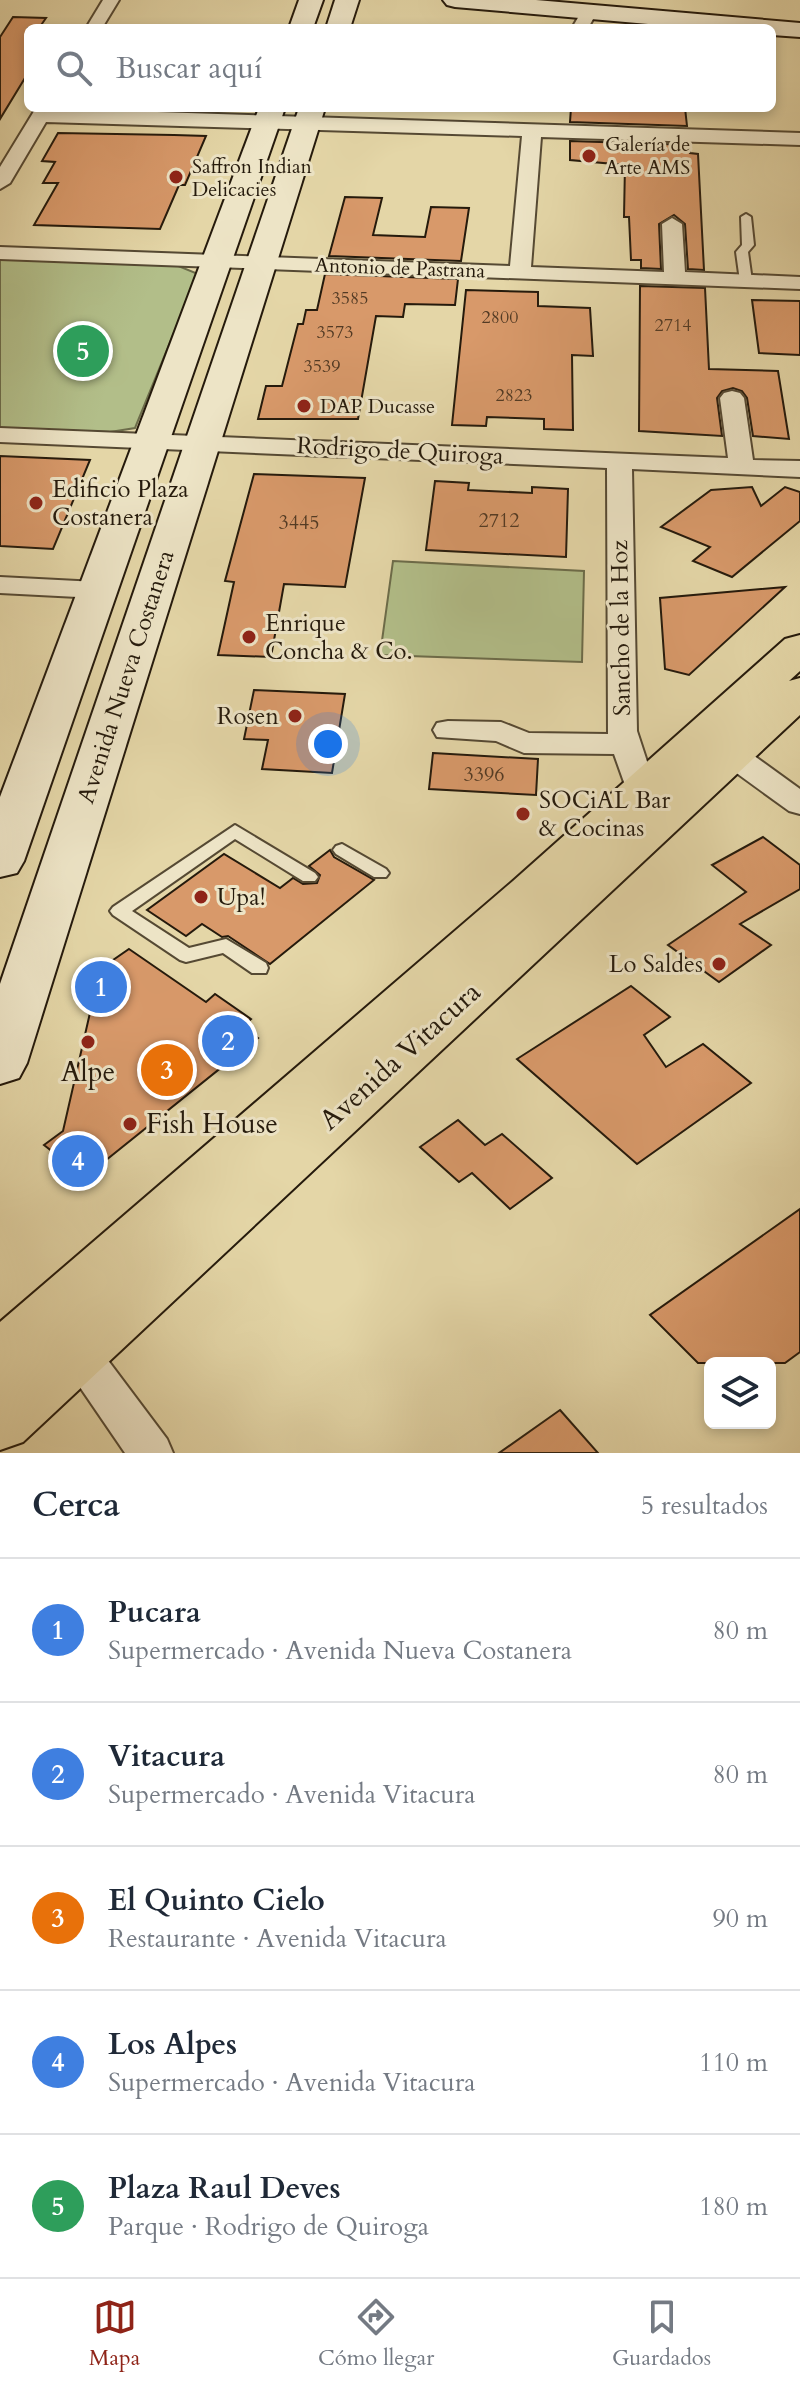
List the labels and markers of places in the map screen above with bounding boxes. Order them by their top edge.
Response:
place label: Galería de Arte AMS [605,131,690,181]
marker: Galería de Arte AMS [580,147,598,165]
place label: Saffron Indian Delicacies [192,153,313,203]
marker: Saffron Indian Delicacies [167,168,185,186]
pin: 5 [57,321,109,381]
place label: DAP Ducasse [320,393,435,420]
marker: DAP Ducasse [295,397,313,415]
place label: Edificio Plaza Costanera [52,473,189,534]
marker: Edificio Plaza Costanera [27,494,45,512]
place label: Enrique Concha & Co. [265,607,413,668]
marker: Enrique Concha & Co. [240,628,258,646]
place label: Rosen [217,700,279,733]
marker: Rosen [286,707,304,725]
place label: SOCiAL Bar & Cocinas [539,784,671,845]
marker: SOCiAL Bar & Cocinas [514,805,532,823]
place label: Upa! [217,881,265,914]
marker: Upa! [192,888,210,906]
place label: Lo Saldes [609,948,703,981]
marker: Lo Saldes [710,955,728,973]
pin: 1 [75,957,127,1017]
pin: 2 [202,1011,254,1071]
marker: Alpe [79,1033,97,1051]
pin: 3 [141,1040,193,1100]
place label: Alpe [61,1053,115,1091]
place label: Fish House [146,1105,278,1143]
marker: Fish House [121,1115,139,1133]
pin: 4 [52,1131,104,1191]

